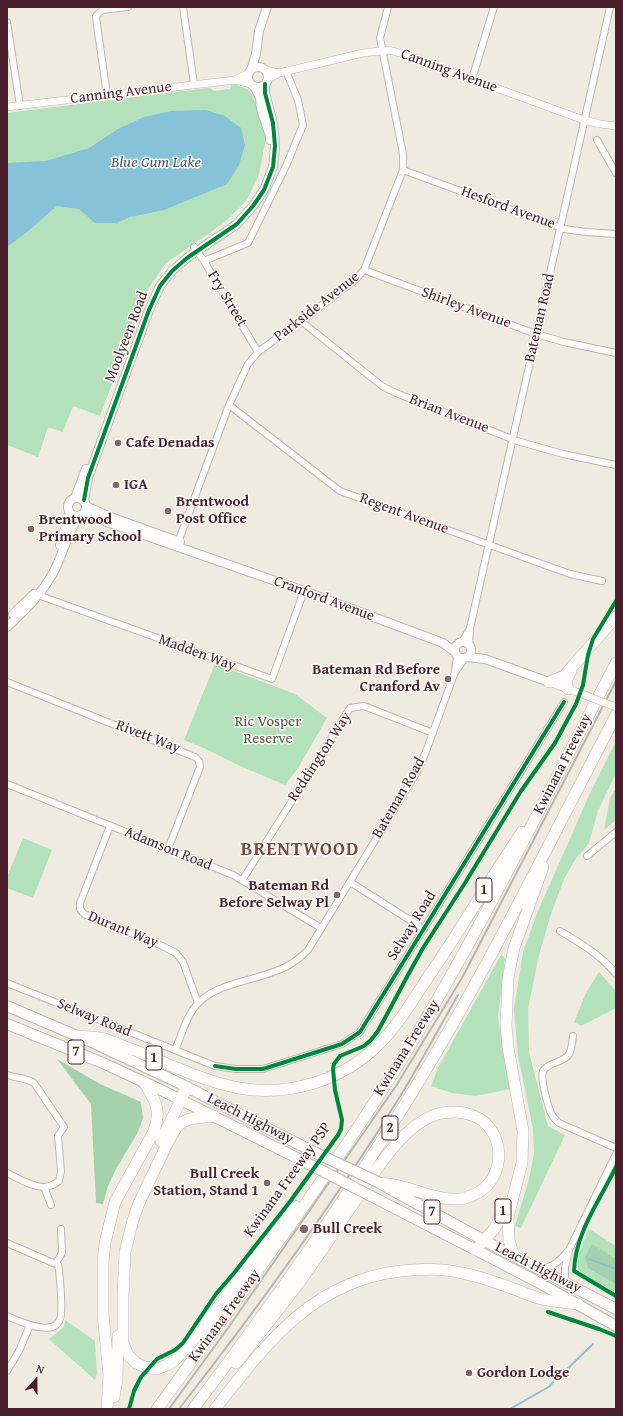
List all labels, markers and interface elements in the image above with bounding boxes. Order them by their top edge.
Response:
street label: Canning Avenue [398,45,500,97]
street label: Canning Avenue [69,78,173,108]
water label: Blue Gum Lake [111,153,201,173]
street label: Hesford Avenue [458,183,558,233]
street label: Fry Street [203,268,251,330]
street label: Parkside Avenue [271,268,363,346]
street label: Bateman Road [521,272,559,364]
street label: Shirley Avenue [419,283,513,333]
street label: Moolyeen Road [101,289,153,385]
street label: Brian Avenue [407,391,491,437]
place label: Cafe Denadas [126,434,215,452]
marker: Cafe Denadas [113,438,123,448]
place label: IGA [124,476,148,494]
marker: IGA [111,480,121,490]
street label: Regent Avenue [357,490,451,538]
place label: Brentwood Post Office [176,493,249,528]
marker: Brentwood Post Office [163,506,173,516]
place label: Brentwood Primary School [39,511,142,546]
marker: Brentwood Primary School [26,524,36,534]
street label: Cranford Avenue [271,572,377,626]
street label: Madden Way [156,631,238,675]
place label: Bateman Rd Before Cranford Av [312,661,440,696]
marker: Bateman Rd Before Cranford Av [443,674,453,684]
street label: Reddington Way [284,709,356,805]
street label: Kwinana Freeway [530,711,596,817]
park label: Ric Vosper Reserve [235,713,301,748]
street label: Rivett Way [113,716,183,758]
street label: Bateman Road [369,754,429,842]
street label: Adamson Road [121,823,215,875]
district label: BRENTWOOD [241,839,359,861]
place label: Bateman Rd Before Selway Pl [219,877,329,912]
road number: 1 [476,878,492,902]
street label: Selway Road [384,888,440,964]
marker: Bateman Rd Before Selway Pl [332,890,342,900]
street label: Durant Way [85,908,161,952]
street label: Selway Road [54,995,134,1041]
street label: Kwinana Freeway [370,996,444,1100]
road number: 7 [68,1040,84,1064]
road number: 1 [146,1046,162,1070]
street label: Leach Highway [204,1090,296,1148]
road number: 2 [382,1116,398,1140]
street label: Kwinana Freeway PSP [240,1119,336,1241]
place label: Bull Creek Station, Stand 1 [153,1165,259,1200]
marker: Bull Creek Station, Stand 1 [262,1178,272,1188]
road number: 1 [495,1199,511,1223]
road number: 7 [424,1200,440,1224]
place label: Bull Creek [313,1220,382,1238]
marker: Bull Creek [298,1223,310,1235]
street label: Leach Highway [492,1239,584,1297]
street label: Kwinana Freeway [185,1266,265,1366]
north arrow [16,1360,56,1400]
text: N [34,1360,47,1378]
place label: Gordon Lodge [477,1364,569,1382]
marker: Gordon Lodge [464,1368,474,1378]

